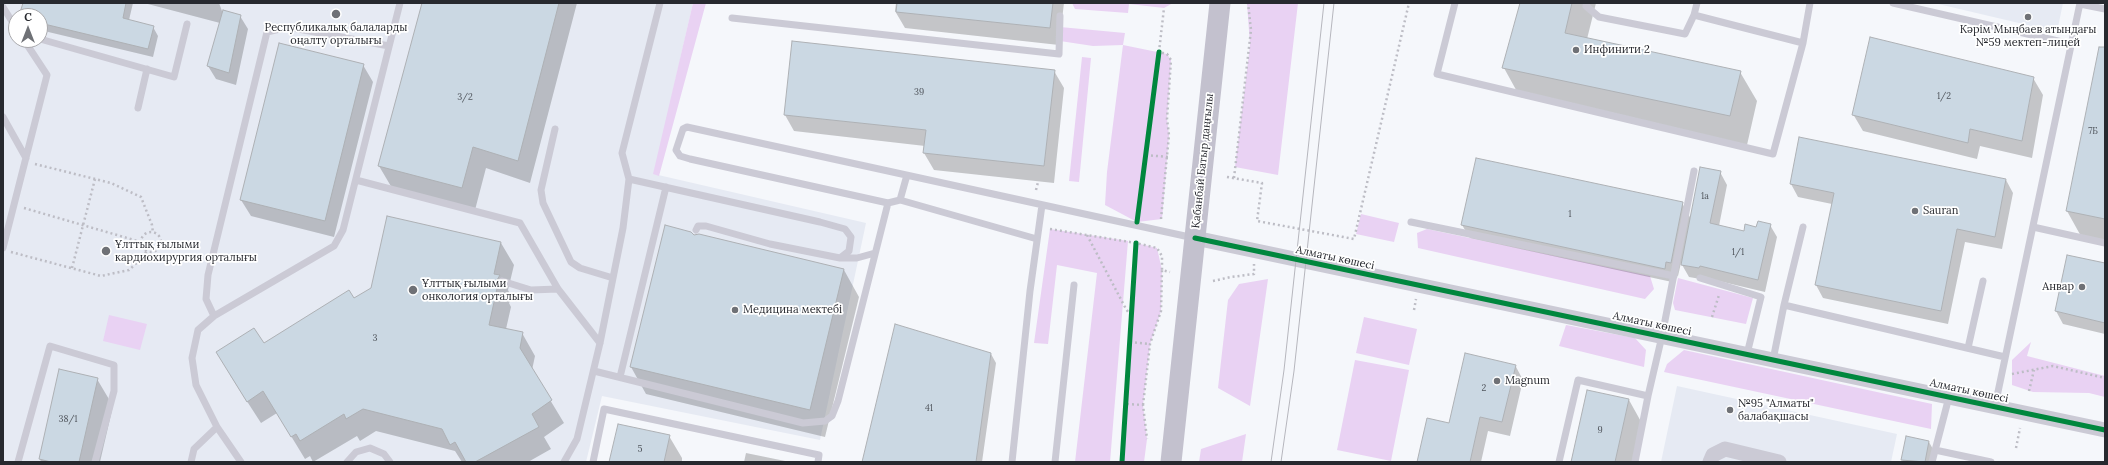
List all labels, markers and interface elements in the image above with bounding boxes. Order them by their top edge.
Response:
north arrow [8,8,48,48]
marker: Республикалық балаларды оңалту орталығы [330,8,342,20]
text: С [24,10,32,24]
marker: Кәрім Мыңбаев атындағы №59 мектеп-лицей [2023,12,2033,22]
place label: Республикалық балаларды оңалту орталығы [264,21,408,47]
place label: Кәрім Мыңбаев атындағы №59 мектеп-лицей [1960,23,2096,49]
place label: Инфинити 2 [1584,43,1650,57]
marker: Инфинити 2 [1571,45,1581,55]
house number: 39 [914,87,924,97]
house number: 1/2 [1937,91,1951,101]
house number: 3/2 [457,92,473,102]
street label: Қабанбай Батыр даңғылы [1189,93,1217,229]
house number: 7Б [2088,126,2098,136]
house number: 1а [1701,191,1709,201]
place label: Sauran [1923,204,1958,218]
marker: Sauran [1910,206,1920,216]
house number: 1 [1568,209,1572,219]
place label: Ұлттық ғылыми кардиохирургия орталығы [115,238,257,264]
street label: Алматы көшесі [1295,243,1375,273]
marker: Ұлттық ғылыми кардиохирургия орталығы [100,245,112,257]
house number: 1/1 [1732,247,1744,257]
place label: Ұлттық ғылыми онкология орталығы [422,277,533,303]
place label: Анвар [2042,280,2074,294]
marker: Анвар [2077,282,2087,292]
marker: Ұлттық ғылыми онкология орталығы [407,284,419,296]
place label: Медицина мектебі [743,303,842,317]
marker: Медицина мектебі [730,305,740,315]
street label: Алматы көшесі [1612,309,1692,339]
house number: 3 [372,333,378,343]
place label: Magnum [1505,374,1550,388]
marker: Magnum [1492,376,1502,386]
street label: Алматы көшесі [1929,376,2009,406]
house number: 2 [1482,383,1486,393]
place label: №95 "Алматы" балабақшасы [1738,397,1814,423]
house number: 41 [925,403,933,413]
marker: №95 "Алматы" балабақшасы [1725,405,1735,415]
house number: 38/1 [58,414,78,424]
house number: 9 [1597,425,1603,435]
house number: 5 [638,444,642,454]

